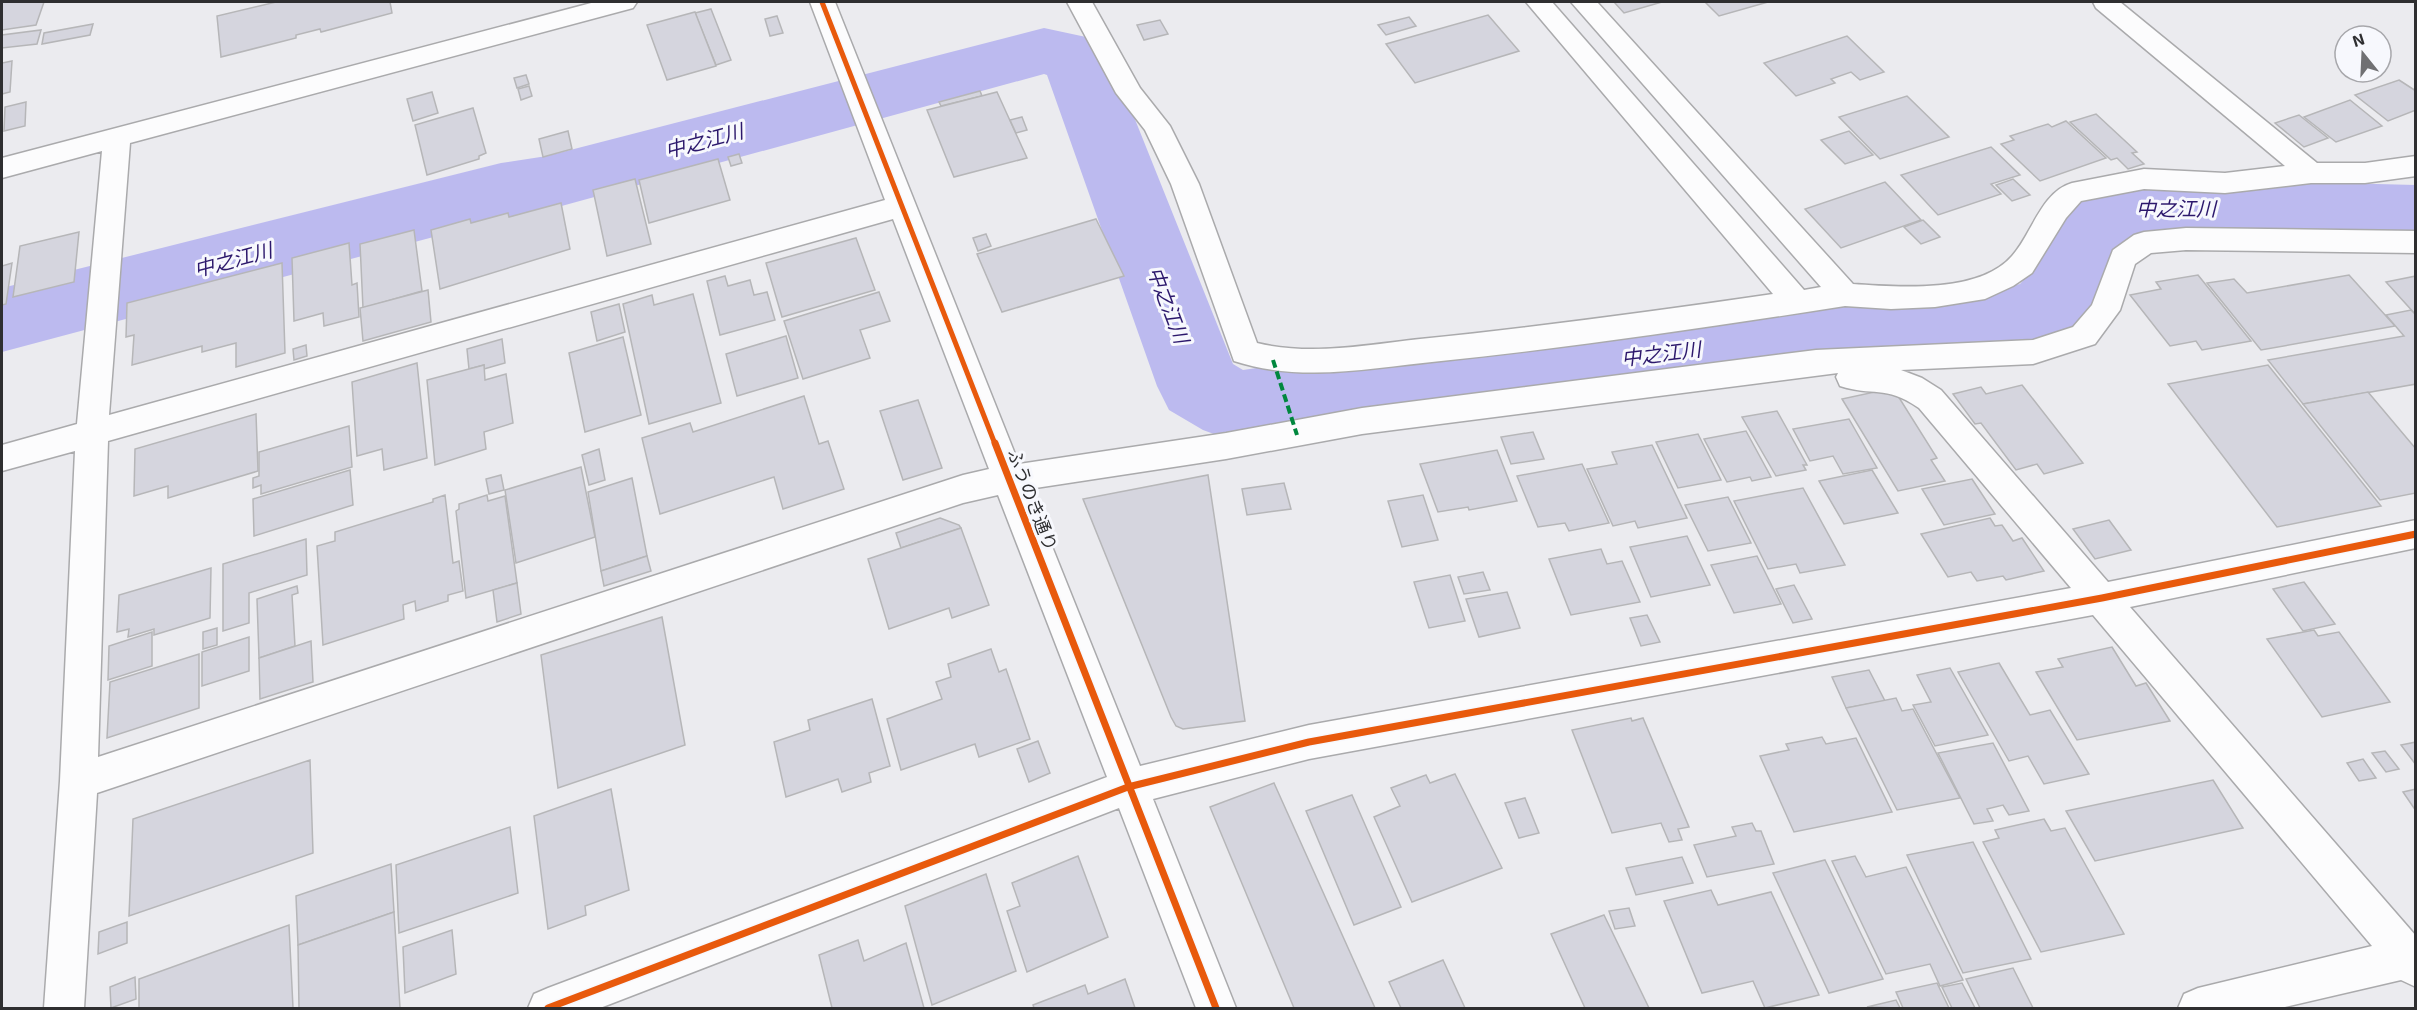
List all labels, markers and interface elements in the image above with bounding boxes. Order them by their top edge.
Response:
north arrow [2333,24,2393,84]
text: N [2350,28,2367,50]
water label: 中之江川 [662,118,747,162]
water label: 中之江川 [2136,196,2218,220]
water label: 中之江川 [191,237,276,281]
water label: 中之江川 [1143,263,1195,348]
water label: 中之江川 [1620,336,1704,370]
street label: ふうのき通り [1003,446,1062,554]

